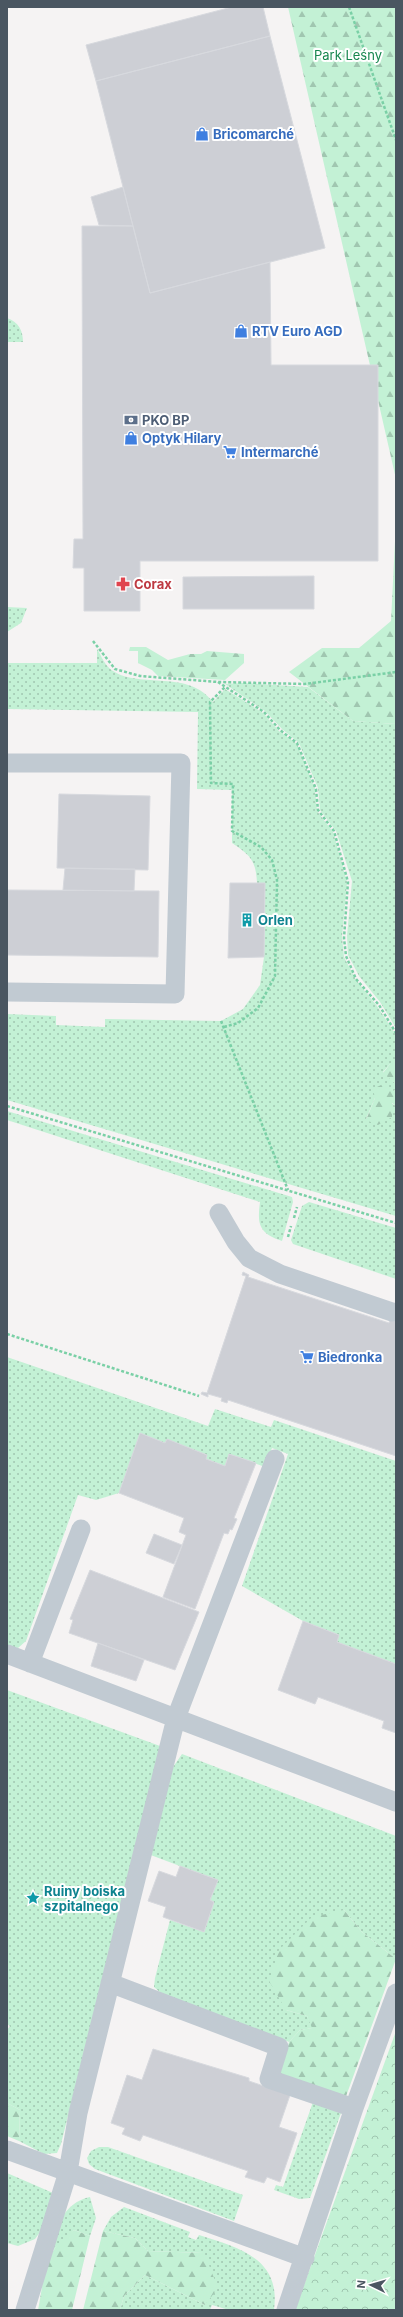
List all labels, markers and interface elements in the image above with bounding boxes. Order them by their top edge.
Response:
park label: Park Leśny [314,47,382,63]
shop icon: Bricomarché [194,126,210,142]
place label: Bricomarché [213,126,294,142]
shop icon: RTV Euro AGD [233,323,249,339]
place label: RTV Euro AGD [252,323,342,339]
bank icon: PKO BP [123,412,139,428]
place label: PKO BP [142,412,189,428]
shop icon: Optyk Hilary [123,430,139,446]
place label: Optyk Hilary [142,430,222,446]
supermarket icon: Intermarché [222,444,238,460]
place label: Intermarché [241,444,319,460]
pharmacy icon: Corax [115,576,131,592]
place label: Corax [134,576,172,592]
building icon: Orlen [239,912,255,928]
place label: Orlen [258,912,293,928]
supermarket icon: Biedronka [299,1349,315,1365]
place label: Biedronka [318,1349,382,1365]
place label: Ruiny boiska szpitalnego [44,1883,125,1914]
place icon: Ruiny boiska szpitalnego [25,1890,41,1906]
north arrow [351,2265,391,2305]
text: N [354,2279,368,2289]

